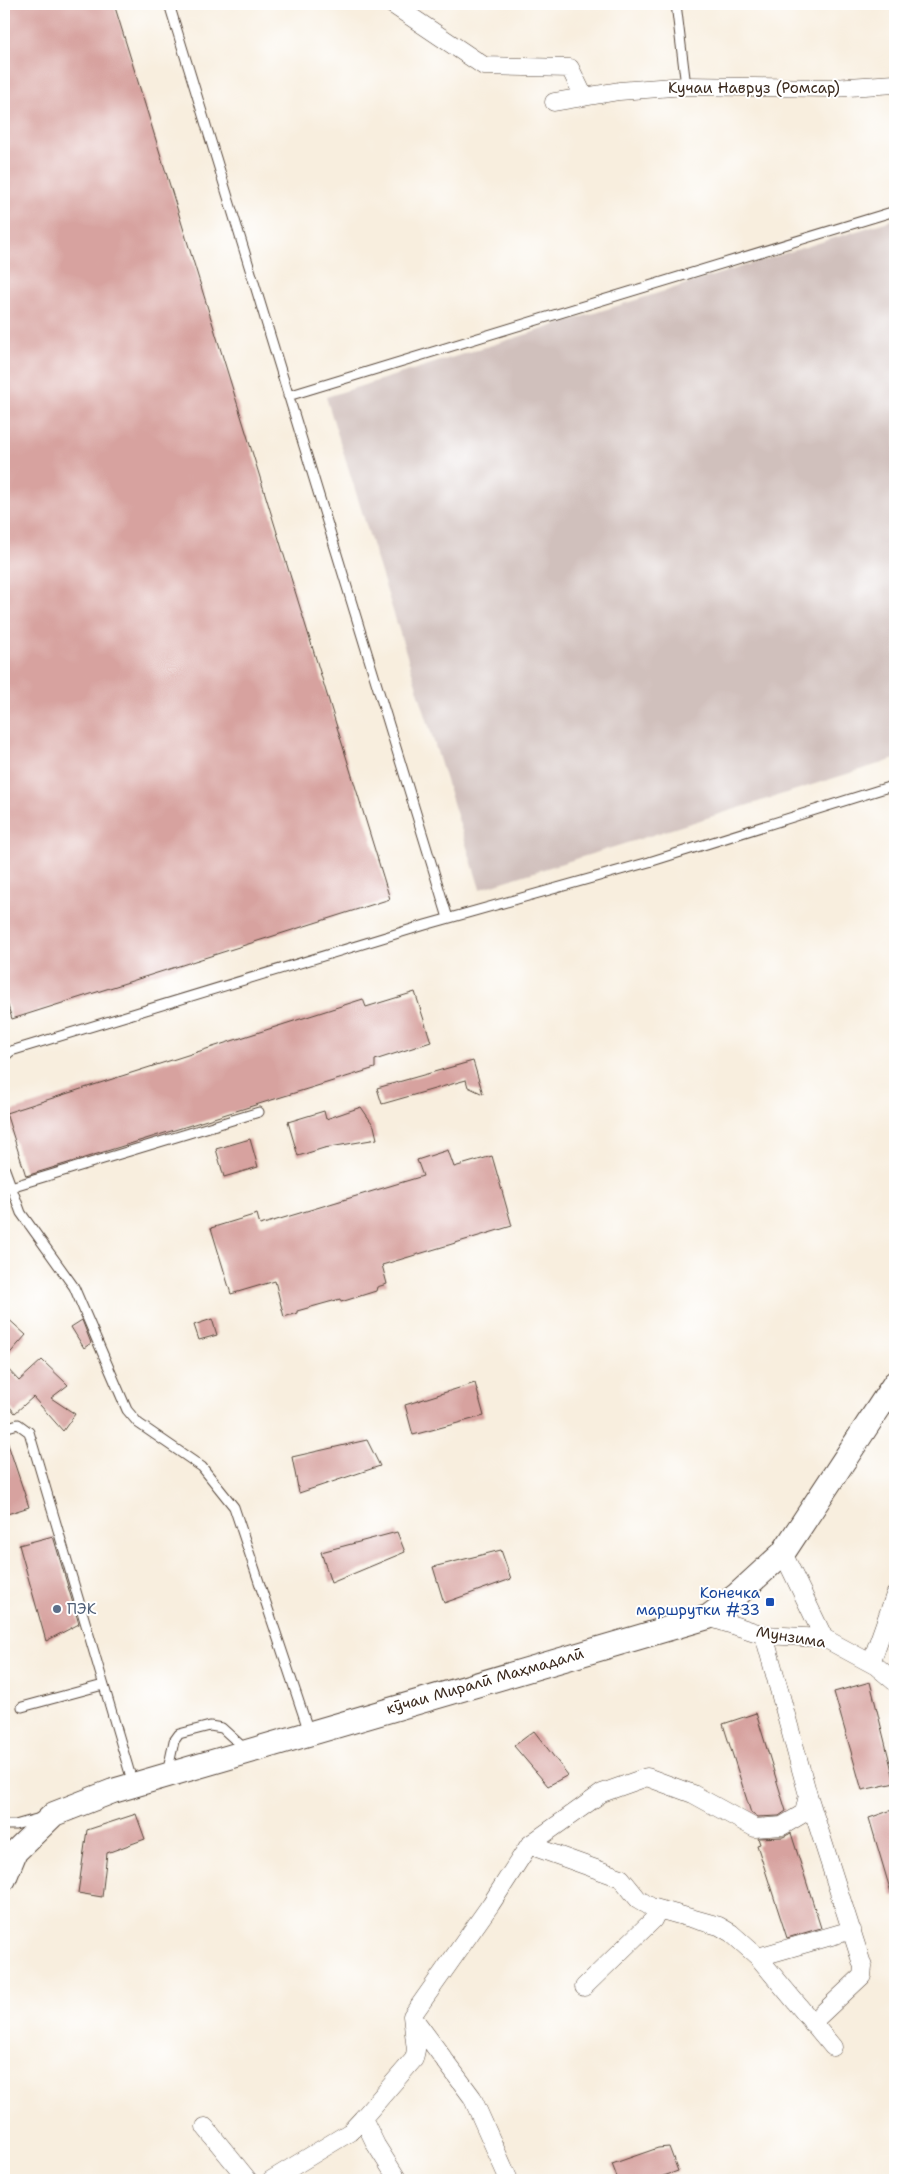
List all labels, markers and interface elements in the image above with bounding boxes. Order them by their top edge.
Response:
street label: Кучаи Навруз (Ромсар) [668,78,840,98]
place label: Конечка маршрутки #33 [636,1583,761,1620]
marker: Конечка маршрутки #33 [764,1596,776,1608]
place label: ПЭК [67,1599,97,1619]
marker: ПЭК [51,1603,63,1615]
street label: Мунзима [755,1622,828,1652]
street label: кӯчаи Миралӣ Маҳмадалӣ [384,1643,586,1719]

